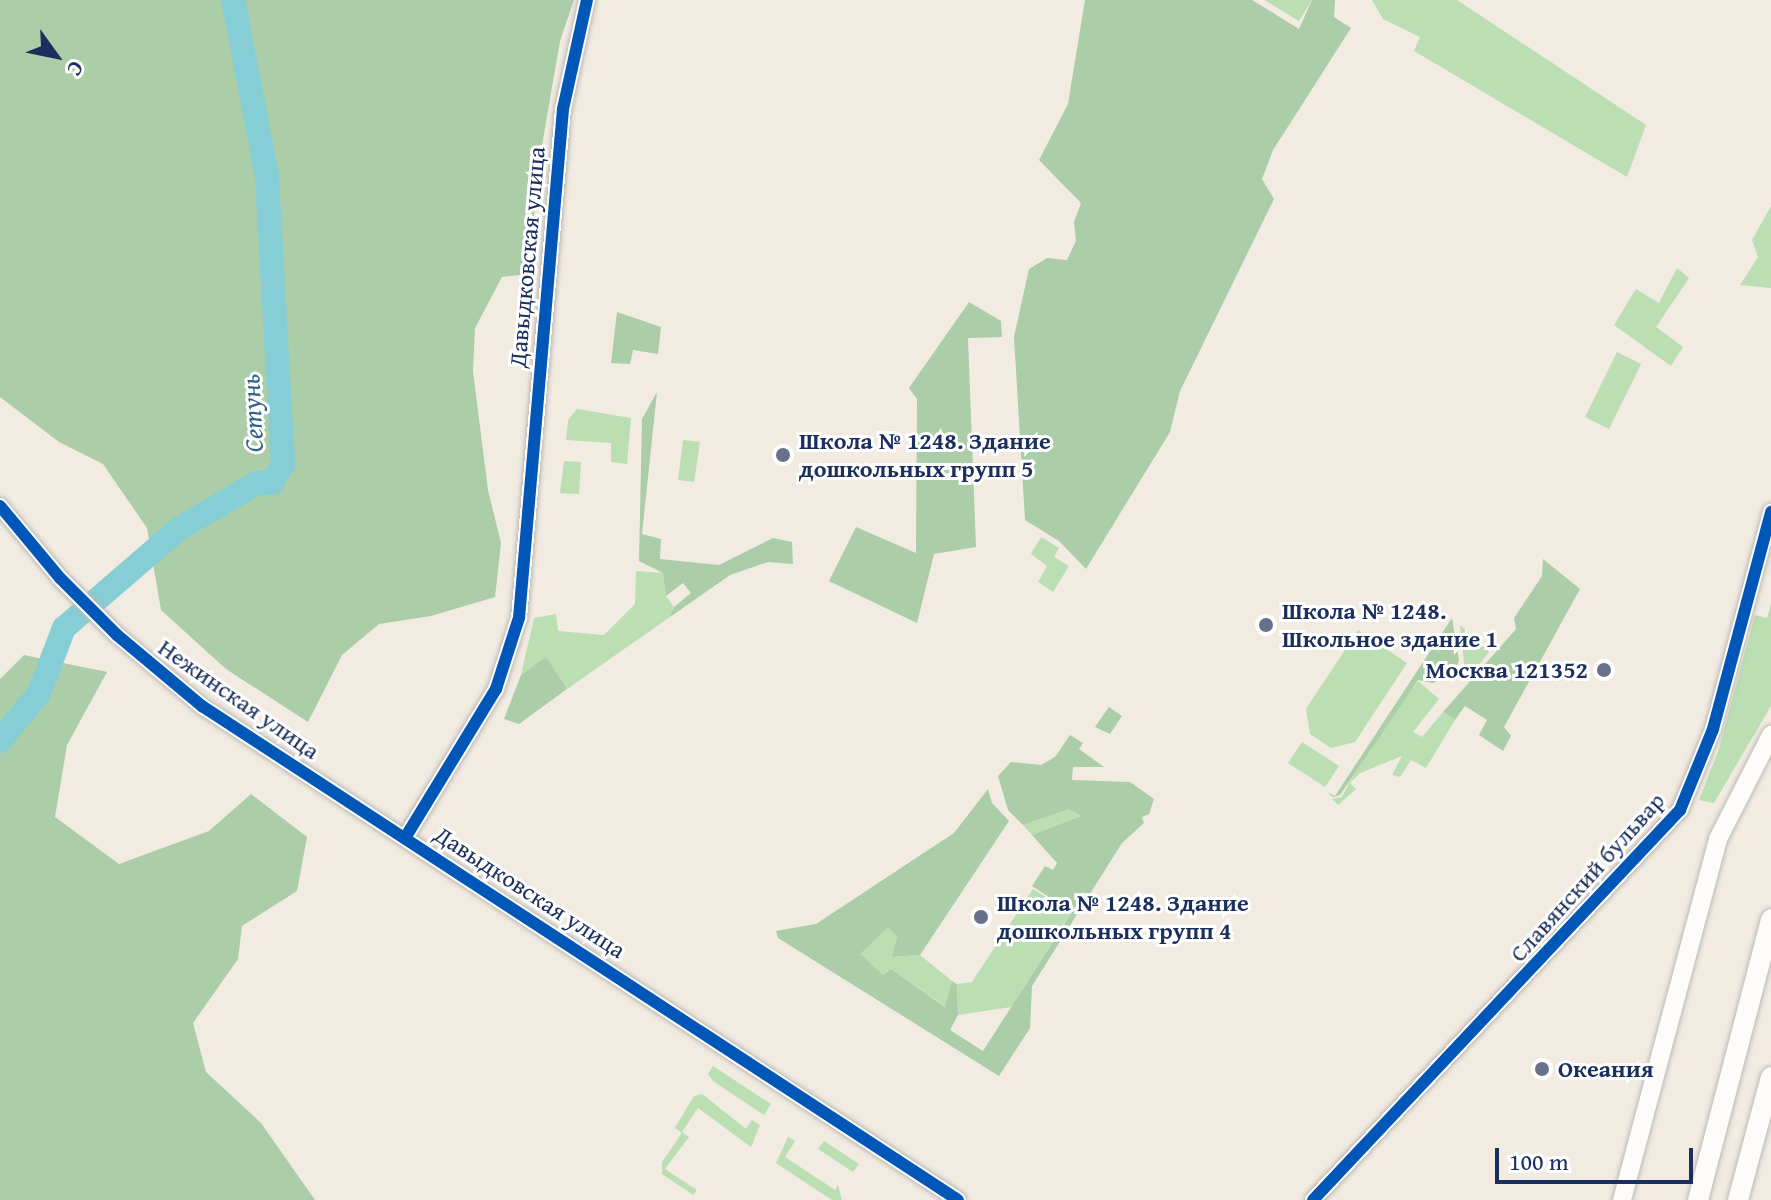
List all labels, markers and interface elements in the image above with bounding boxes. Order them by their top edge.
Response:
north arrow [16,16,96,96]
text: С [59,55,93,83]
street label: Давыдковская улица [503,145,551,369]
water label: Сетунь [234,373,270,453]
place label: Школа № 1248. Здание дошкольных групп 5 [799,427,1051,483]
marker: Школа № 1248. Здание дошкольных групп 5 [774,446,792,464]
place label: Школа № 1248. Школьное здание 1 [1282,597,1498,653]
marker: Школа № 1248. Школьное здание 1 [1257,616,1275,634]
street label: Нежинская улица [153,633,325,765]
place label: Москва 121352 [1425,656,1588,684]
marker: Москва 121352 [1595,661,1613,679]
street label: Славянский бульвар [1503,786,1671,968]
street label: Давыдковская улица [429,820,631,964]
place label: Школа № 1248. Здание дошкольных групп 4 [997,889,1249,945]
marker: Школа № 1248. Здание дошкольных групп 4 [972,908,990,926]
place label: Океания [1558,1055,1654,1083]
marker: Океания [1533,1060,1551,1078]
scale bar [1499,1132,1697,1182]
text: 100 m [1509,1144,1569,1179]

